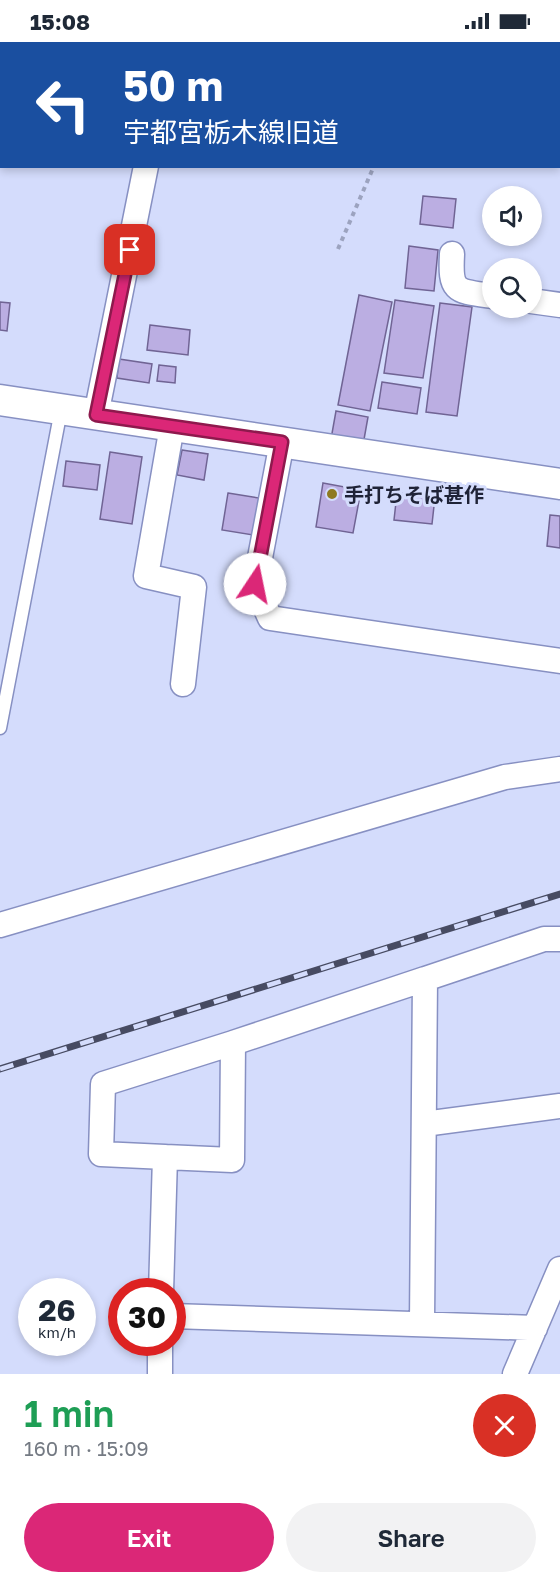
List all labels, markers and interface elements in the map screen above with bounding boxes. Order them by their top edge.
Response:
text: 15:08 [30,8,90,35]
text: 50 m [123,60,223,110]
icon: left [24,66,102,144]
text: 宇都宮栃木線旧道 [123,116,339,148]
map controls [482,186,542,318]
button: sound [482,186,542,246]
pin [104,224,155,275]
icon: arrive [113,233,146,266]
button: search [482,258,542,318]
place label: 手打ちそば甚作 [344,482,484,506]
marker: 手打ちそば甚作 [325,487,339,501]
position arrow [223,552,287,616]
speed limit sign: 30 [108,1278,186,1356]
text: 26 [38,1292,76,1328]
text: km/h [38,1323,76,1341]
text: 1 min [24,1392,114,1435]
button: close [473,1394,536,1457]
text: 160 m · 15:09 [24,1436,149,1460]
button: Exit [24,1503,274,1572]
button: Share [286,1503,536,1572]

